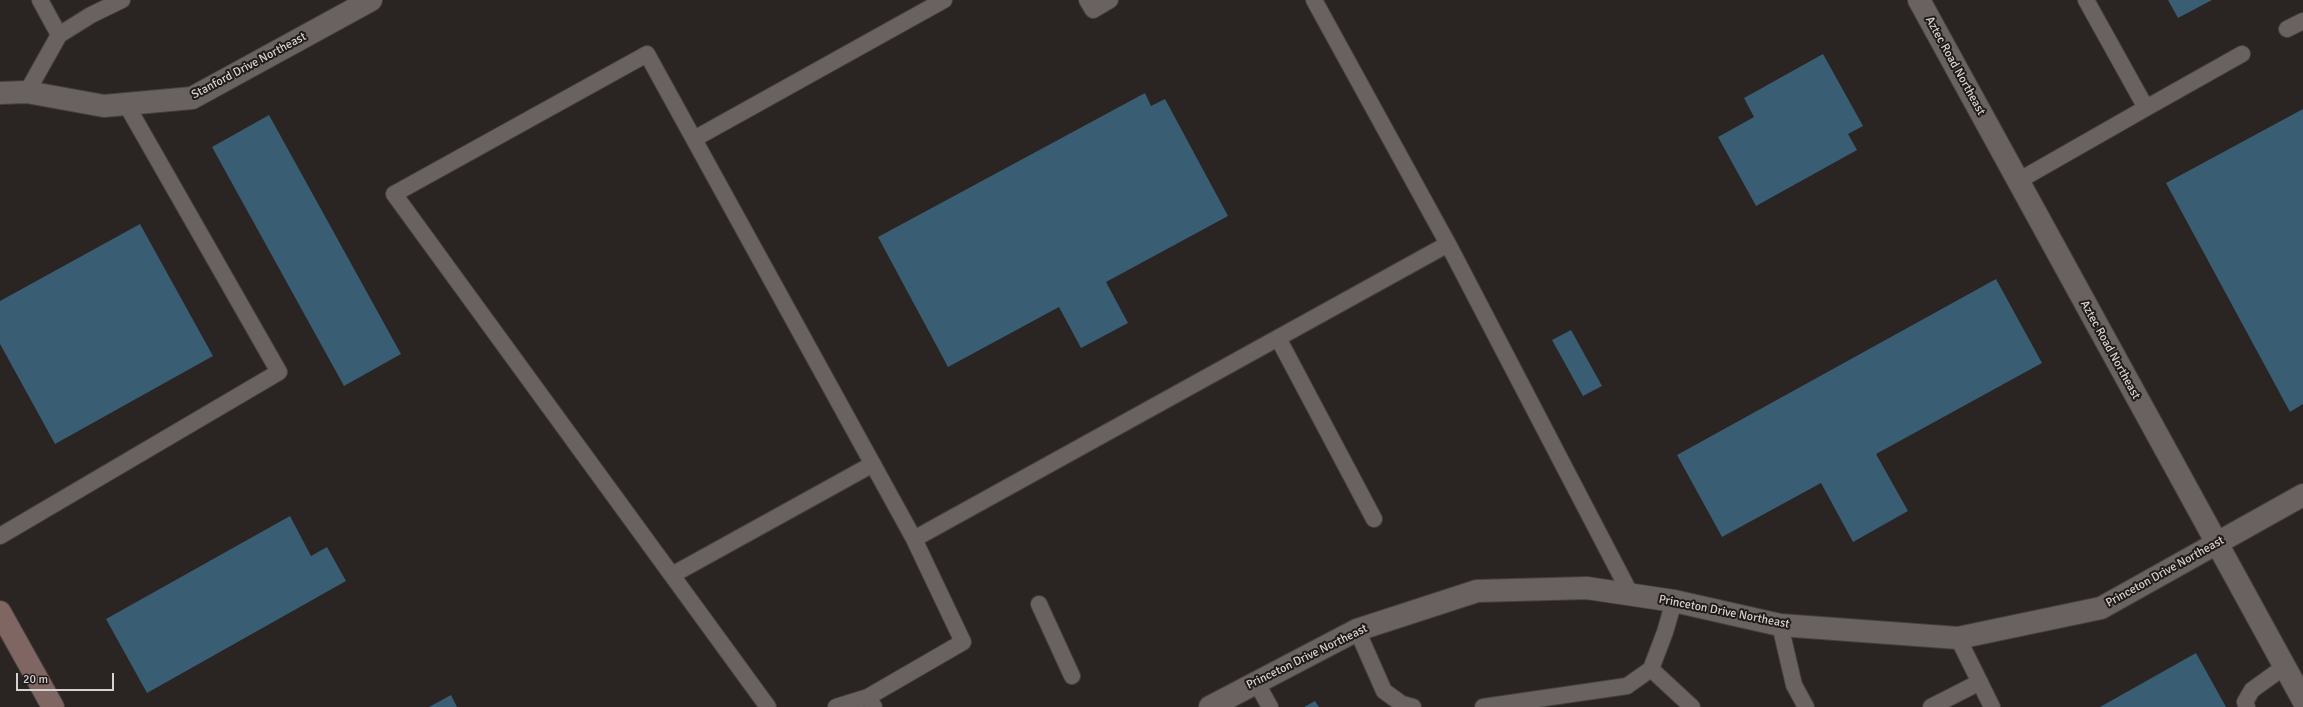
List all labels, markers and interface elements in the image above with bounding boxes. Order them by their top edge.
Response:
street label: Aztec Road Northeast [1922,14,1988,118]
street label: Stanford Drive Northeast [189,30,309,102]
street label: Aztec Road Northeast [2077,298,2143,402]
street label: Princeton Drive Northeast [2103,533,2227,611]
street label: Princeton Drive Northeast [1657,592,1791,632]
street label: Princeton Drive Northeast [1244,621,1370,693]
scale bar [18,665,116,691]
text: 20 m [23,672,48,687]

